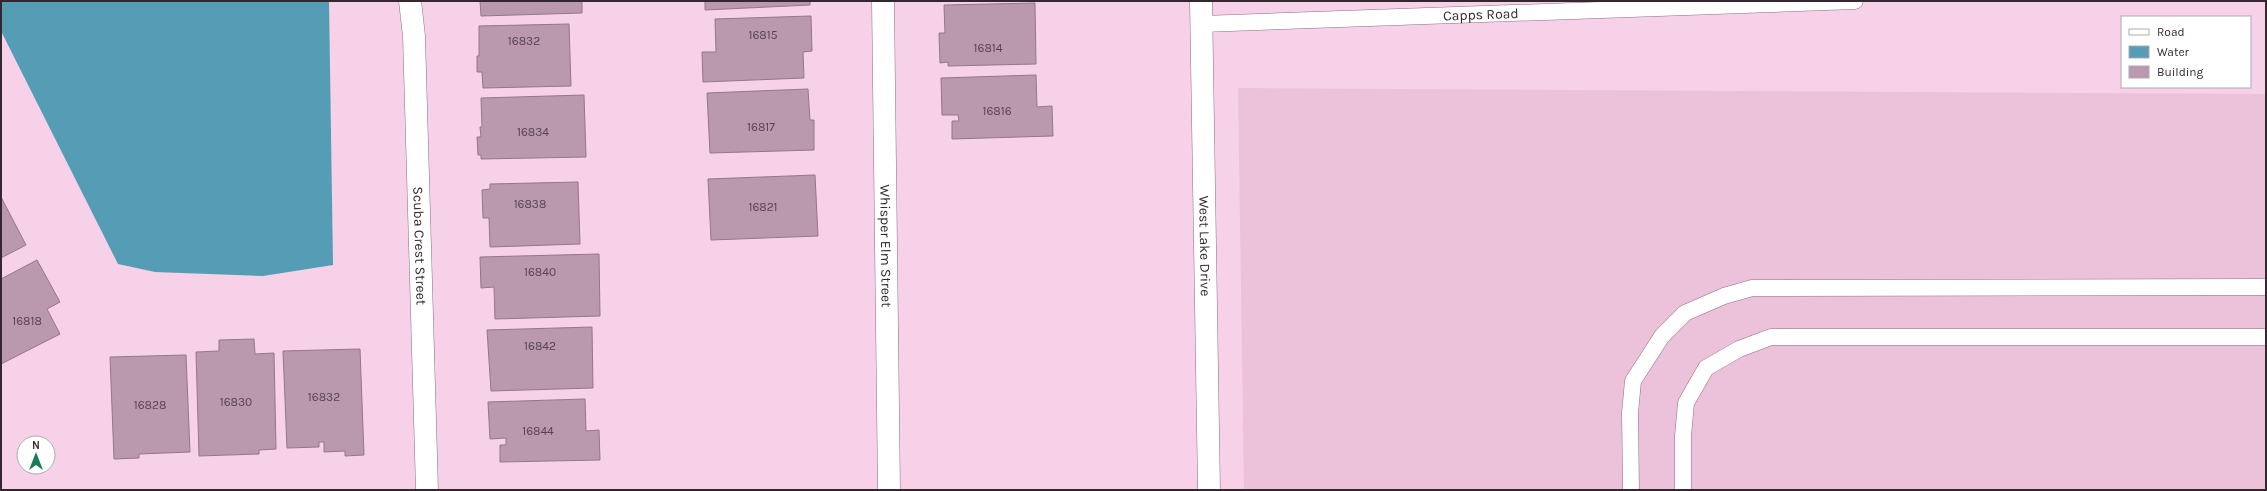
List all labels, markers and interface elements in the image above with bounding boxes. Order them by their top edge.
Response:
street label: Capps Road [1443,4,1519,24]
legend [2121,16,2251,88]
text: Road [2157,25,2185,39]
house number: 16815 [749,28,778,42]
house number: 16832 [508,34,540,48]
house number: 16814 [974,41,1003,55]
text: Water [2157,45,2190,59]
text: Building [2157,65,2204,79]
house number: 16816 [982,104,1012,118]
house number: 16817 [747,120,775,134]
house number: 16834 [517,125,549,139]
street label: Whisper Elm Street [877,184,895,308]
street label: Scuba Crest Street [410,186,430,305]
street label: West Lake Drive [1196,195,1214,296]
house number: 16838 [514,197,546,211]
house number: 16821 [748,200,778,214]
house number: 16840 [524,265,556,279]
house number: 16818 [12,314,42,328]
house number: 16842 [524,339,556,353]
house number: 16832 [308,390,340,404]
house number: 16830 [220,395,252,409]
house number: 16828 [134,398,166,412]
house number: 16844 [522,424,554,438]
north arrow [16,435,56,475]
text: N [32,439,40,452]

